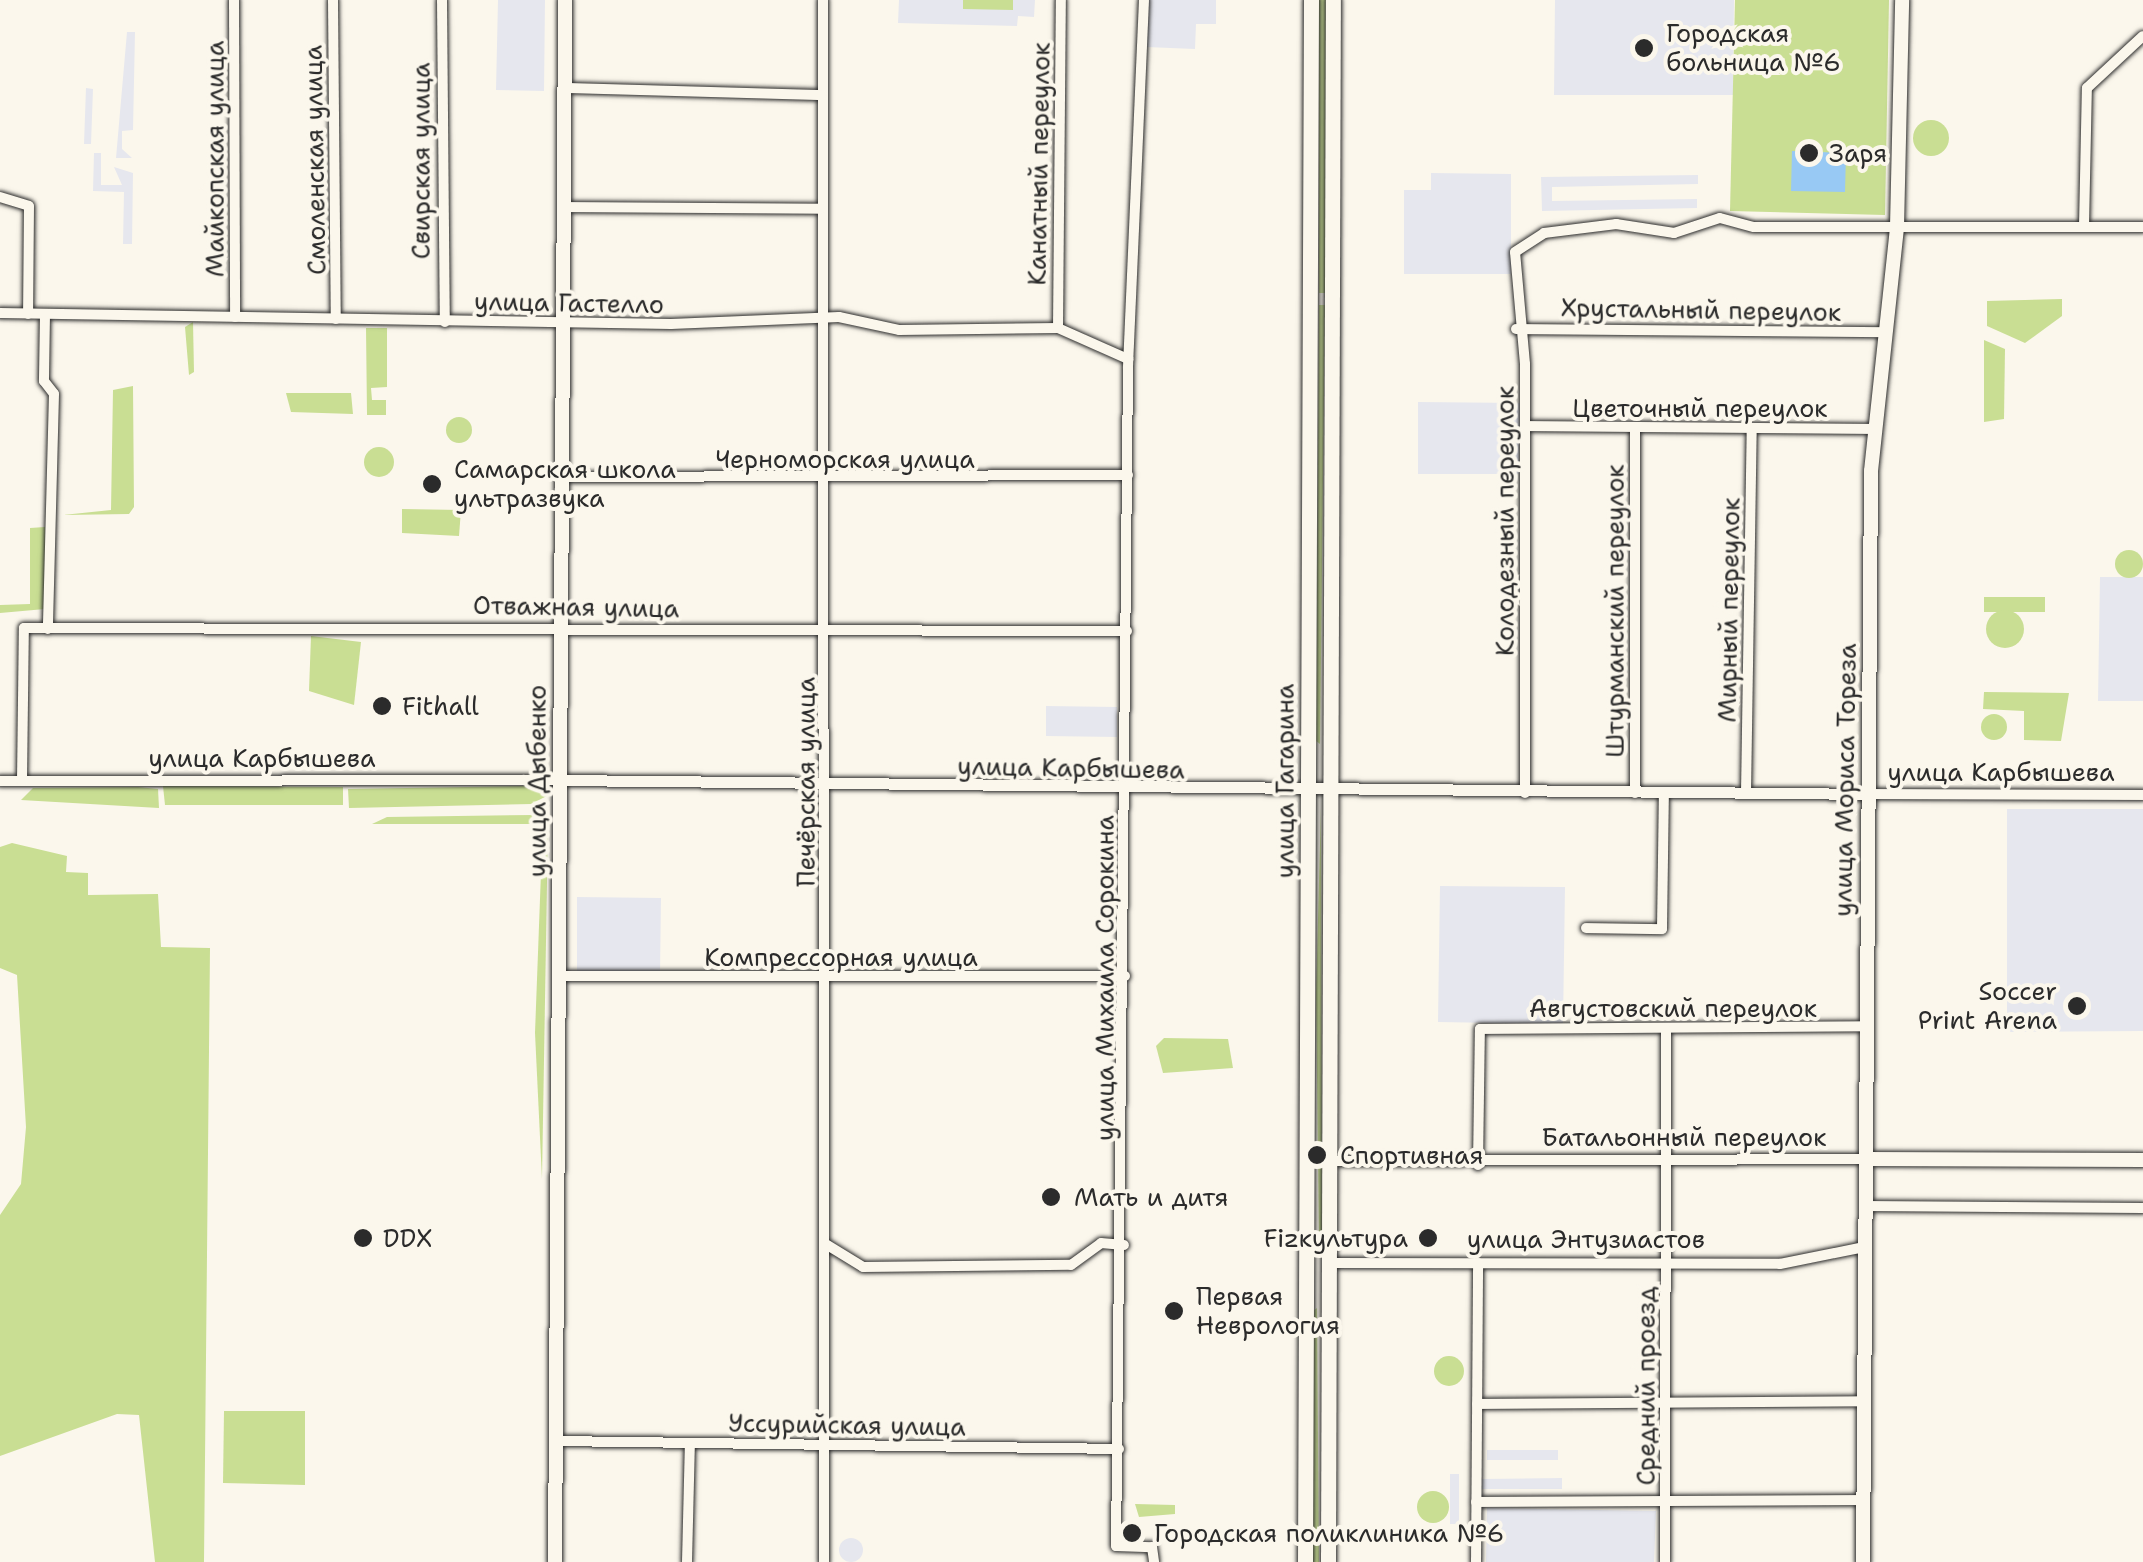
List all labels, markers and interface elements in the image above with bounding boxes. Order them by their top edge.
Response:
place label: Городская больница №6 [1666,19,1841,78]
marker: Городская больница №6 [1631,35,1657,61]
street label: Майкопская улица [200,41,230,277]
street label: Канатный переулок [1022,42,1056,286]
street label: Смоленская улица [298,45,332,275]
street label: Свирская улица [406,63,436,259]
place label: Заря [1829,138,1887,168]
marker: Заря [1798,142,1820,164]
street label: улица Гастелло [474,286,664,320]
street label: Хрустальный переулок [1561,293,1841,327]
street label: Колодезный переулок [1490,386,1520,656]
street label: Цветочный переулок [1572,393,1828,423]
street label: Черноморская улица [715,444,975,474]
place label: Самарская школа ультразвука [454,455,676,514]
street label: Штурманский переулок [1600,464,1630,758]
marker: Самарская школа ультразвука [419,471,445,497]
street label: Мирный переулок [1712,497,1746,723]
street label: Отважная улица [473,590,679,624]
street label: улица Мориса Тореза [1828,643,1862,917]
street label: Печёрская улица [791,677,821,887]
street label: улица Гагарина [1270,684,1300,878]
street label: улица Дыбенко [522,685,552,877]
place label: Fithall [402,691,479,721]
marker: Fithall [371,695,393,717]
street label: улица Карбышева [148,743,376,773]
street label: улица Карбышева [957,751,1185,785]
street label: улица Карбышева [1887,757,2115,787]
street label: улица Михаила Сорокина [1090,815,1120,1141]
street label: Компрессорная улица [704,942,978,972]
place label: Soccer Print Arena [1918,977,2057,1036]
street label: Августовский переулок [1529,993,1817,1023]
marker: Soccer Print Arena [2066,995,2088,1017]
street label: Батальонный переулок [1542,1122,1826,1152]
place label: Спортивная [1340,1140,1483,1170]
marker: Спортивная [1304,1142,1330,1168]
place label: Мать и дитя [1074,1182,1229,1212]
marker: Мать и дитя [1038,1184,1064,1210]
place label: DDX [383,1223,432,1253]
place label: Fizкультура [1264,1223,1408,1253]
street label: улица Энтузиастов [1467,1224,1705,1254]
marker: DDX [352,1227,374,1249]
marker: Fizкультура [1417,1227,1439,1249]
place label: Первая Неврология [1196,1282,1340,1341]
street label: Средний проезд [1631,1287,1661,1485]
marker: Первая Неврология [1161,1298,1187,1324]
street label: Уссурийская улица [728,1408,966,1442]
place label: Городская поликлиника №6 [1154,1518,1504,1548]
marker: Городская поликлиника №6 [1119,1520,1145,1546]

